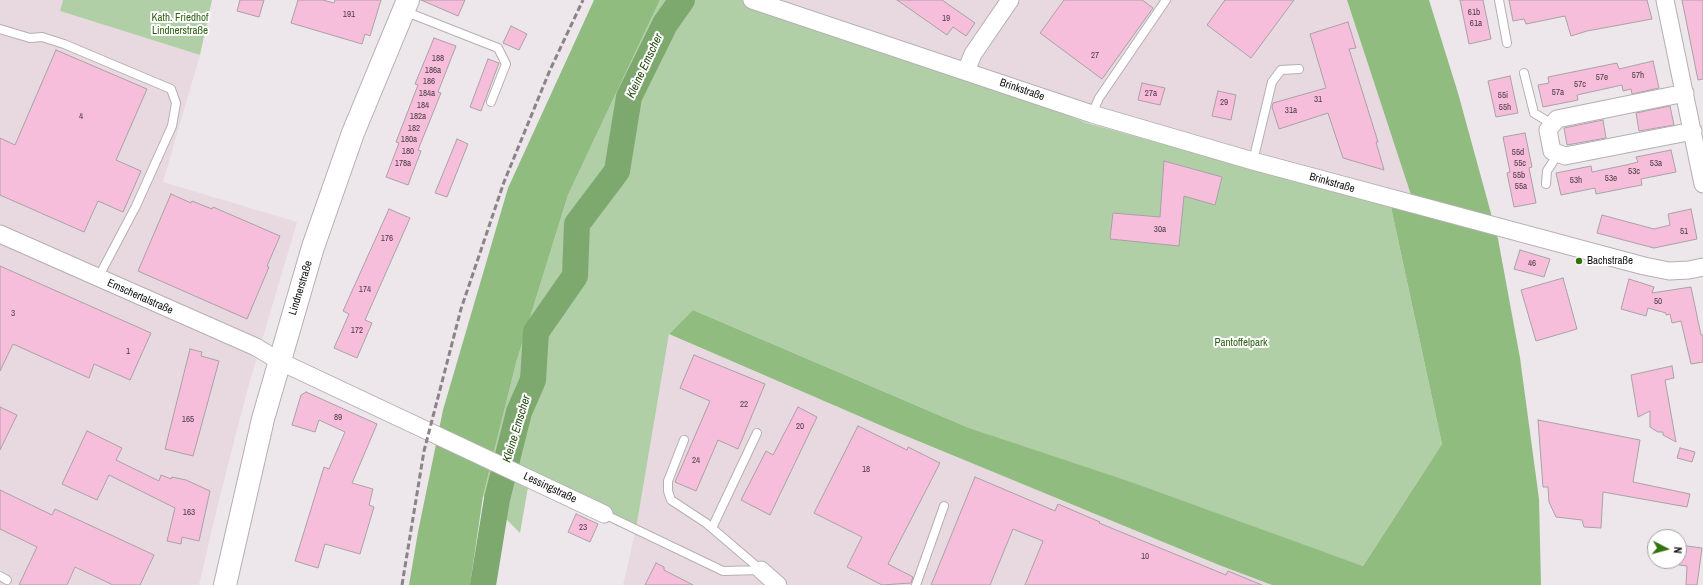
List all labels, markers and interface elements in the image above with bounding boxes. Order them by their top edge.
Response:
house number: 61b [1468,8,1480,18]
house number: 191 [343,10,355,20]
park label: Kath. Friedhof Lindnerstraße [151,11,209,37]
house number: 19 [942,14,950,24]
house number: 61a [1470,19,1482,29]
water label: Kleine Emscher [624,31,666,101]
house number: 27 [1091,51,1099,61]
house number: 188 [432,54,444,64]
house number: 186a [425,66,441,76]
house number: 57h [1632,71,1644,81]
house number: 57e [1596,73,1608,83]
street label: Brinkstraße [998,76,1046,104]
house number: 186 [423,77,435,87]
house number: 57c [1574,80,1586,90]
house number: 57a [1552,88,1564,98]
house number: 184a [419,89,435,99]
house number: 27a [1145,89,1157,99]
house number: 55i [1498,91,1508,101]
house number: 31 [1314,95,1322,105]
house number: 29 [1220,98,1228,108]
house number: 184 [417,101,429,111]
house number: 55h [1499,103,1511,113]
house number: 31a [1285,106,1297,116]
house number: 4 [79,112,83,122]
house number: 182a [410,112,426,122]
house number: 182 [408,124,420,134]
house number: 180a [401,135,417,145]
house number: 180 [402,147,414,157]
house number: 55d [1512,148,1524,158]
house number: 178a [395,159,411,169]
house number: 55c [1514,159,1526,169]
house number: 53a [1650,159,1662,169]
house number: 53c [1628,167,1640,177]
street label: Brinkstraße [1308,170,1356,196]
house number: 55b [1513,171,1525,181]
house number: 53e [1605,174,1617,184]
house number: 53h [1570,176,1582,186]
house number: 55a [1515,182,1527,192]
house number: 30a [1154,225,1166,235]
house number: 51 [1680,227,1688,237]
house number: 176 [381,234,393,244]
place label: Bachstraße [1587,254,1633,268]
marker: Bachstraße [1574,256,1584,266]
street label: Lindnerstraße [286,259,316,317]
house number: 46 [1528,259,1536,269]
street label: Emschertalstraße [105,277,175,317]
house number: 174 [359,285,371,295]
house number: 50 [1654,297,1662,307]
house number: 3 [11,309,15,319]
house number: 172 [351,326,363,336]
park label: Pantoffelpark [1215,336,1267,350]
house number: 1 [126,347,130,357]
water label: Kleine Emscher [500,394,534,464]
house number: 22 [740,400,748,410]
house number: 89 [334,413,342,423]
house number: 165 [182,415,194,425]
house number: 20 [796,422,804,432]
house number: 24 [692,456,700,466]
house number: 18 [862,465,870,475]
street label: Lessingstraße [521,470,579,506]
house number: 163 [183,508,195,518]
house number: 23 [579,523,587,533]
north arrow [1647,529,1687,569]
text: N [1671,546,1685,554]
house number: 10 [1141,552,1149,562]

